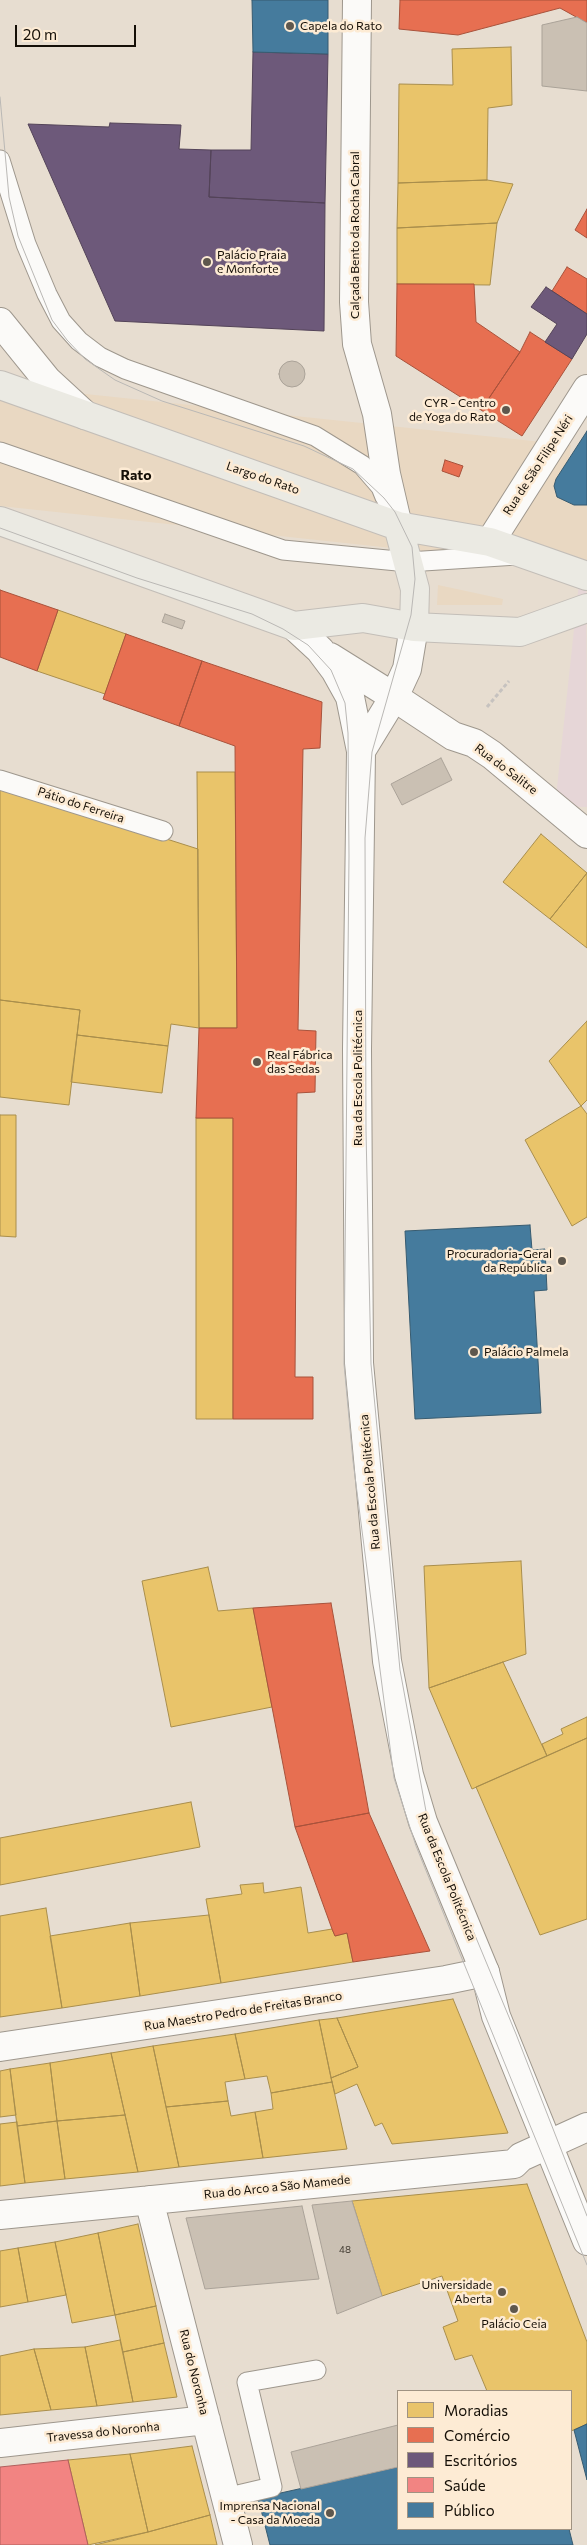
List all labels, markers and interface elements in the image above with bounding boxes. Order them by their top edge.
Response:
scale bar [18,15,139,47]
place label: Capela do Rato [300,19,382,33]
marker: Capela do Rato [284,20,296,32]
text: 20 m [23,25,57,43]
street label: Calçada Bento da Rocha Cabral [348,151,362,319]
place label: Palácio Praia e Monforte [217,248,286,276]
marker: Palácio Praia e Monforte [201,256,213,268]
place label: CYR - Centro de Yoga do Rato [409,396,496,424]
marker: CYR - Centro de Yoga do Rato [500,404,512,416]
street label: Rua de São Filipe Néri [500,412,576,518]
street label: Largo do Rato [225,459,301,497]
district label: Rato [120,467,152,483]
street label: Rua do Salitre [472,741,540,797]
street label: Pátio do Ferreira [36,784,126,826]
street label: Rua da Escola Politécnica [351,1010,365,1146]
place label: Real Fábrica das Sedas [267,1048,333,1076]
marker: Real Fábrica das Sedas [251,1056,263,1068]
place label: Procuradoria-Geral da República [447,1247,552,1275]
marker: Procuradoria-Geral da República [556,1255,568,1267]
place label: Palácio Palmela [484,1345,569,1359]
marker: Palácio Palmela [468,1346,480,1358]
street label: Rua da Escola Politécnica [357,1414,383,1550]
street label: Rua da Escola Politécnica [415,1811,479,1943]
street label: Rua Maestro Pedro de Freitas Branco [143,1988,343,2034]
street label: Rua do Arco a São Mamede [203,2172,351,2202]
house number: 48 [339,2244,351,2256]
place label: Universidade Aberta [421,2278,492,2306]
marker: Universidade Aberta [496,2286,508,2298]
marker: Palácio Ceia [508,2303,520,2315]
place label: Palácio Ceia [481,2317,547,2331]
street label: Rua do Noronha [176,2328,212,2416]
legend [397,2390,572,2530]
text: Moradias [444,2401,508,2419]
street label: Travessa do Noronha [46,2419,160,2445]
text: Comércio [444,2426,510,2444]
text: Escritórios [444,2451,517,2469]
text: Saúde [444,2476,486,2494]
place label: Imprensa Nacional - Casa da Moeda [220,2499,320,2527]
text: Público [444,2501,495,2519]
marker: Imprensa Nacional - Casa da Moeda [324,2507,336,2519]

